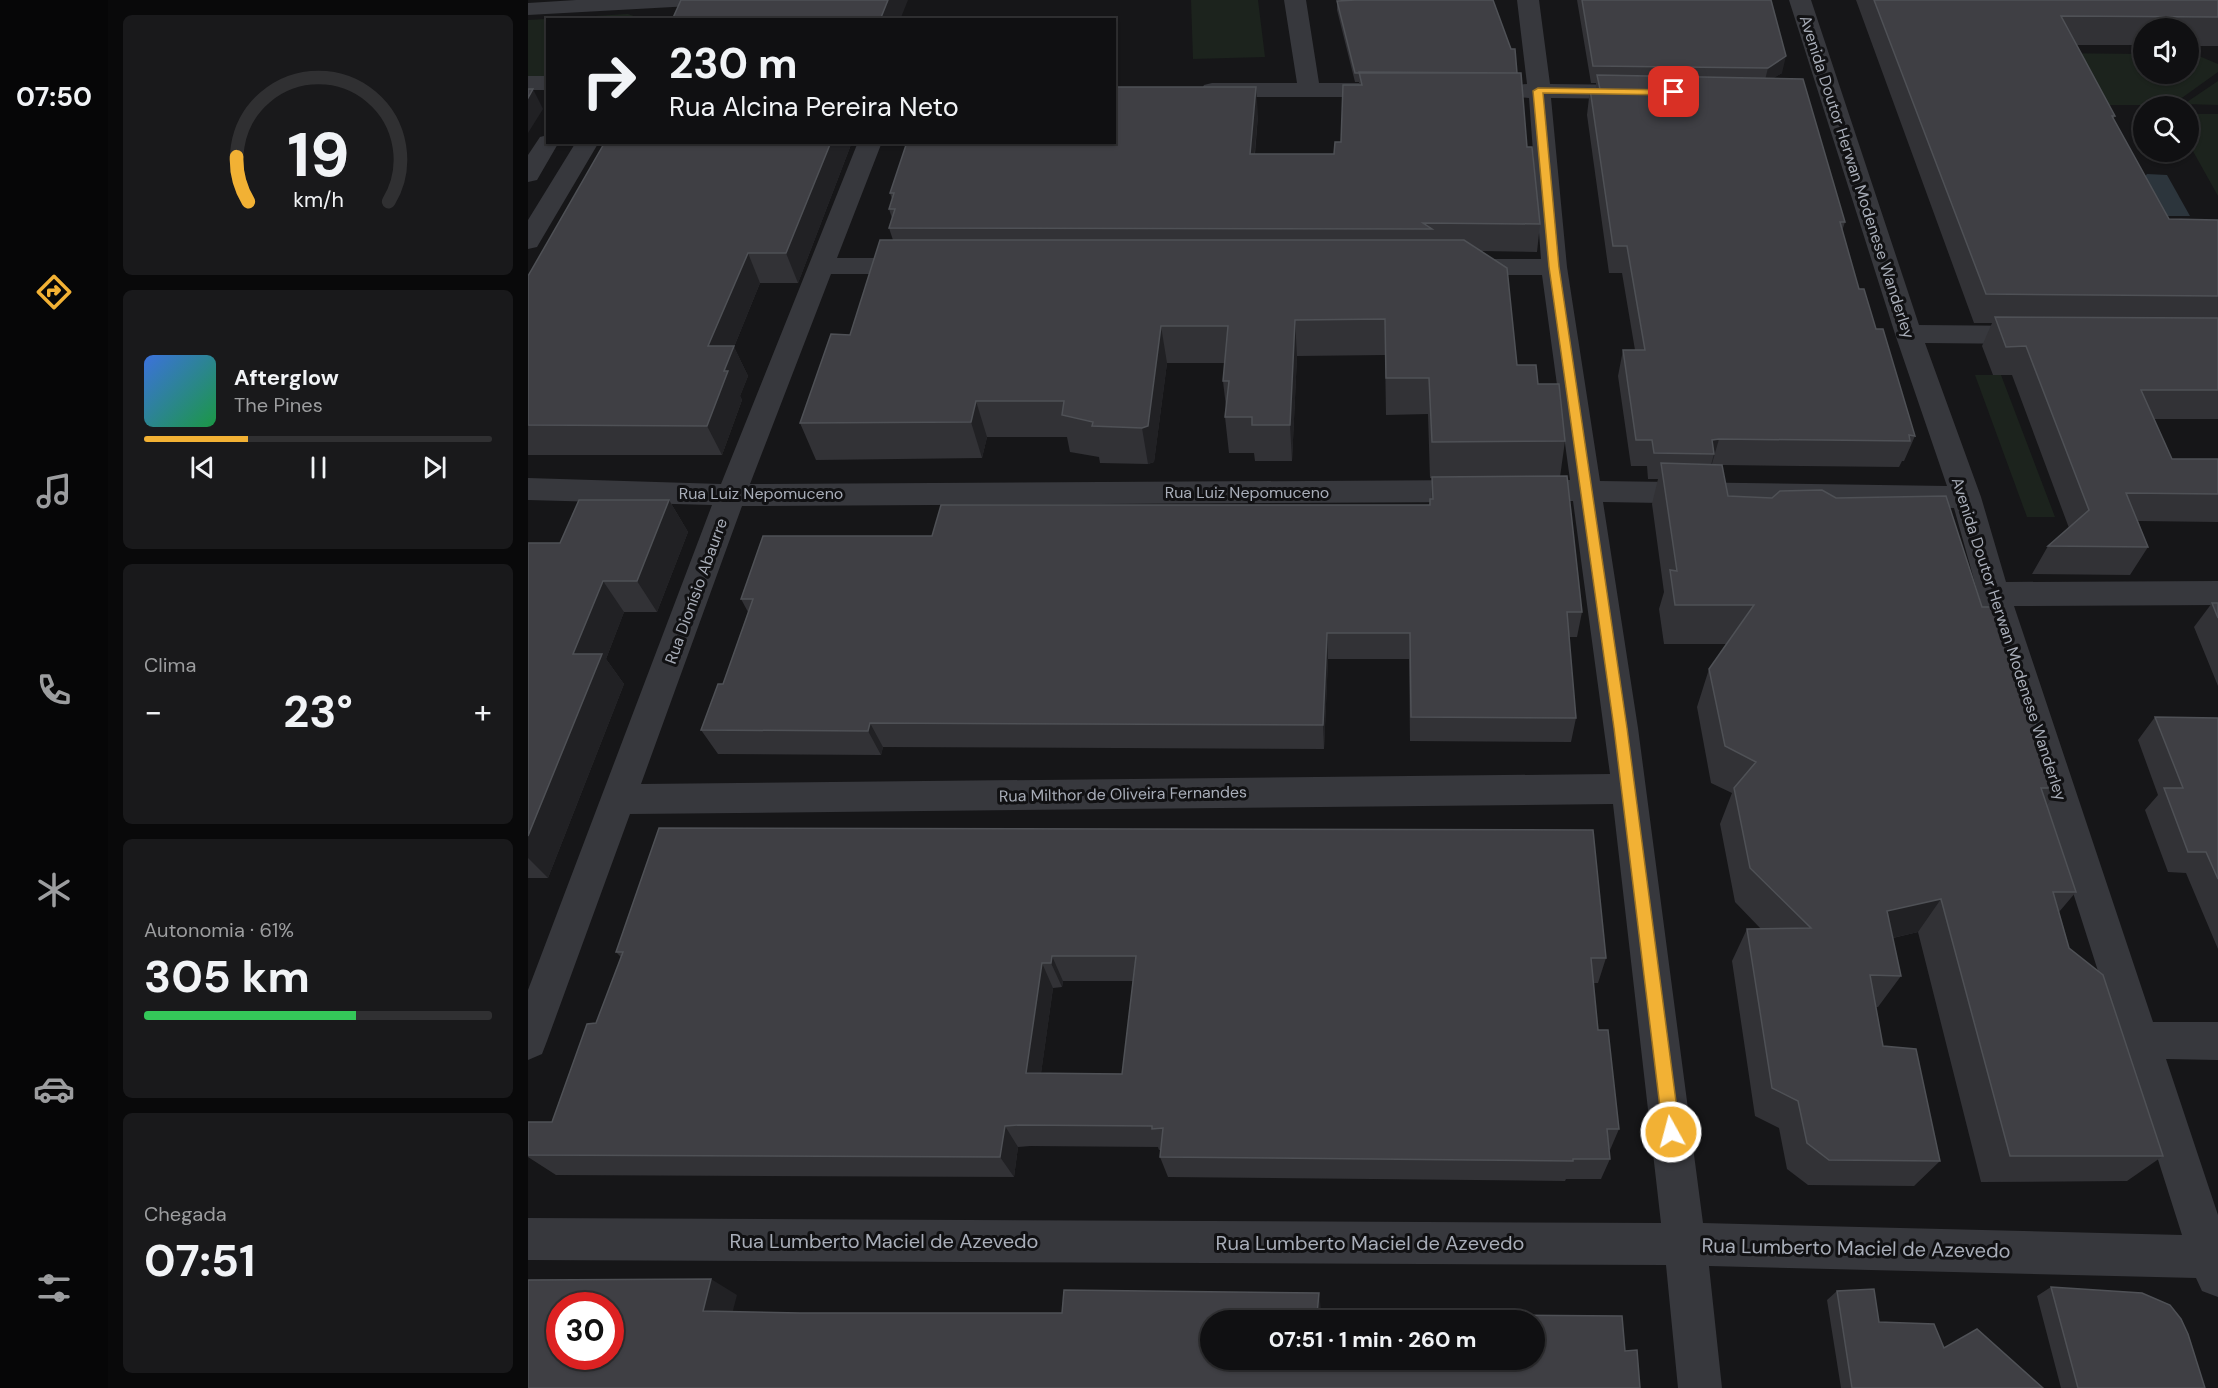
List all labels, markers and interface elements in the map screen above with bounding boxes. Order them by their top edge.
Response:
street label: Avenida Doutor Herwan Modenese Wanderley [1795,13,1919,341]
map controls [2133,18,2199,162]
button: sound [2133,18,2199,84]
text: 230 m [669,36,798,91]
icon: right [570,42,648,120]
pin [1648,66,1699,117]
icon: arrive [1657,75,1690,108]
text: 07:50 [16,79,92,114]
text: Rua Alcina Pereira Neto [669,89,959,124]
button: search [2133,96,2199,162]
text: 19 [287,114,349,195]
text: km/h [293,186,343,214]
icon: directions [33,271,75,313]
text: Afterglow [234,363,339,392]
text: The Pines [234,392,323,418]
icon: previous [186,451,219,484]
icon: pause [302,451,335,484]
icon: next [418,451,451,484]
icon: music [33,470,75,512]
street label: Avenida Doutor Herwan Modenese Wanderley [1947,475,2071,803]
street label: Rua Luiz Nepomuceno [1165,482,1329,503]
street label: Rua Luiz Nepomuceno [679,483,843,504]
street label: Rua Dionísio Abaurre [660,515,732,667]
text: Clima [144,652,196,678]
icon: phone [33,669,75,711]
text: 23° [283,682,353,741]
text: − [144,690,162,733]
text: + [474,690,492,733]
street label: Rua Milthor de Oliveira Fernandes [999,781,1247,807]
icon: climate [33,869,75,911]
text: Autonomia · 61% [144,917,294,943]
text: 305 km [144,947,310,1006]
icon: car [33,1068,75,1110]
position arrow [1639,1100,1703,1164]
text: Chegada [144,1201,227,1227]
street label: Rua Lumberto Maciel de Azevedo [730,1228,1038,1254]
street label: Rua Lumberto Maciel de Azevedo [1216,1230,1524,1256]
text: 07:51 [144,1231,255,1290]
street label: Rua Lumberto Maciel de Azevedo [1701,1232,2011,1264]
icon: filters [33,1267,75,1309]
speed limit sign: 30 [546,1292,624,1370]
text: 07:51 · 1 min · 260 m [1269,1325,1476,1354]

